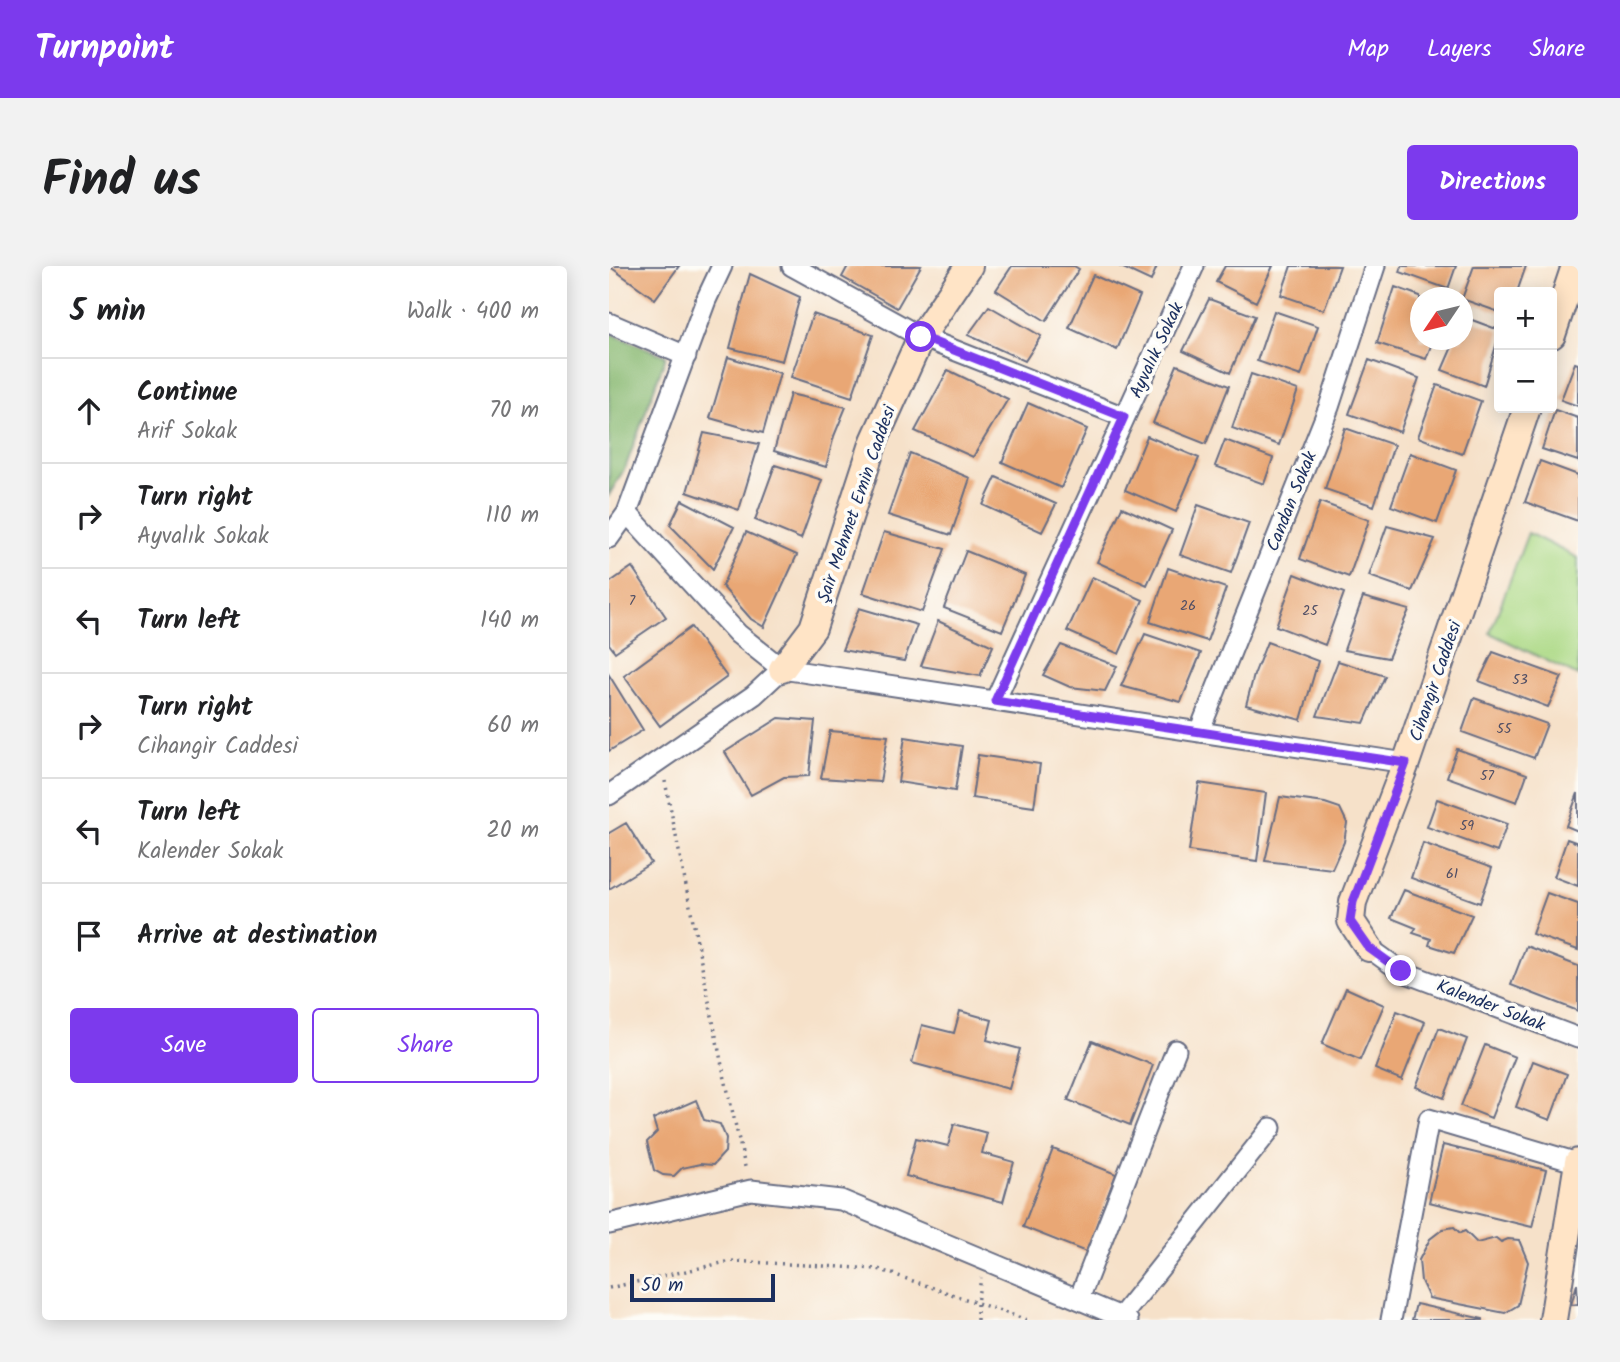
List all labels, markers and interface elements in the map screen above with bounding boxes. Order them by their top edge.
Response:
text: Turnpoint [35,23,174,76]
text: Map [1347,30,1389,69]
text: Layers [1427,30,1491,69]
text: Share [1529,30,1585,69]
text: Find us [42,143,200,221]
button: Directions [1407,145,1578,220]
north arrow [1410,287,1473,350]
map controls [1494,287,1557,413]
button: + [1494,287,1557,350]
text: 5 min [70,288,146,336]
text: Walk · 400 m [407,294,539,330]
street label: Ayvalık Sokak [1122,297,1193,404]
route start [905,321,936,352]
button: − [1494,350,1557,413]
text: Continue [137,372,238,414]
icon: ahead [70,392,108,430]
text: 70 m [489,393,539,429]
street label: Şair Mehmet Emin Caddesi [810,401,905,607]
text: Arif Sokak [137,414,237,450]
street label: Candan Sokak [1259,446,1326,556]
text: Turn right [137,477,253,519]
icon: right [70,497,108,535]
text: 110 m [486,498,539,534]
text: Ayvalık Sokak [137,519,269,555]
house number: 7 [629,590,636,612]
house number: 26 [1180,595,1196,617]
text: Turn left [137,600,240,642]
house number: 25 [1302,600,1319,622]
icon: left [70,602,108,640]
text: 140 m [480,603,539,639]
street label: Cihangir Caddesi [1402,617,1471,746]
house number: 53 [1512,669,1528,691]
text: Turn right [137,687,253,729]
icon: right [70,707,108,745]
text: 60 m [487,708,539,744]
house number: 55 [1496,718,1513,740]
text: Cihangir Caddesi [137,729,298,765]
house number: 57 [1480,765,1495,787]
text: Turn left [137,792,240,834]
icon: left [70,812,108,850]
text: 20 m [487,813,539,849]
house number: 59 [1460,815,1474,837]
text: Kalender Sokak [137,834,283,870]
house number: 61 [1446,863,1458,885]
text: Arrive at destination [137,915,377,957]
icon: arrive [70,917,108,955]
route end [1385,955,1416,986]
street label: Kalender Sokak [1432,972,1550,1041]
button: Save [70,1008,298,1083]
button: Share [312,1008,539,1083]
scale bar [630,1271,775,1303]
text: 50 m [641,1271,683,1301]

